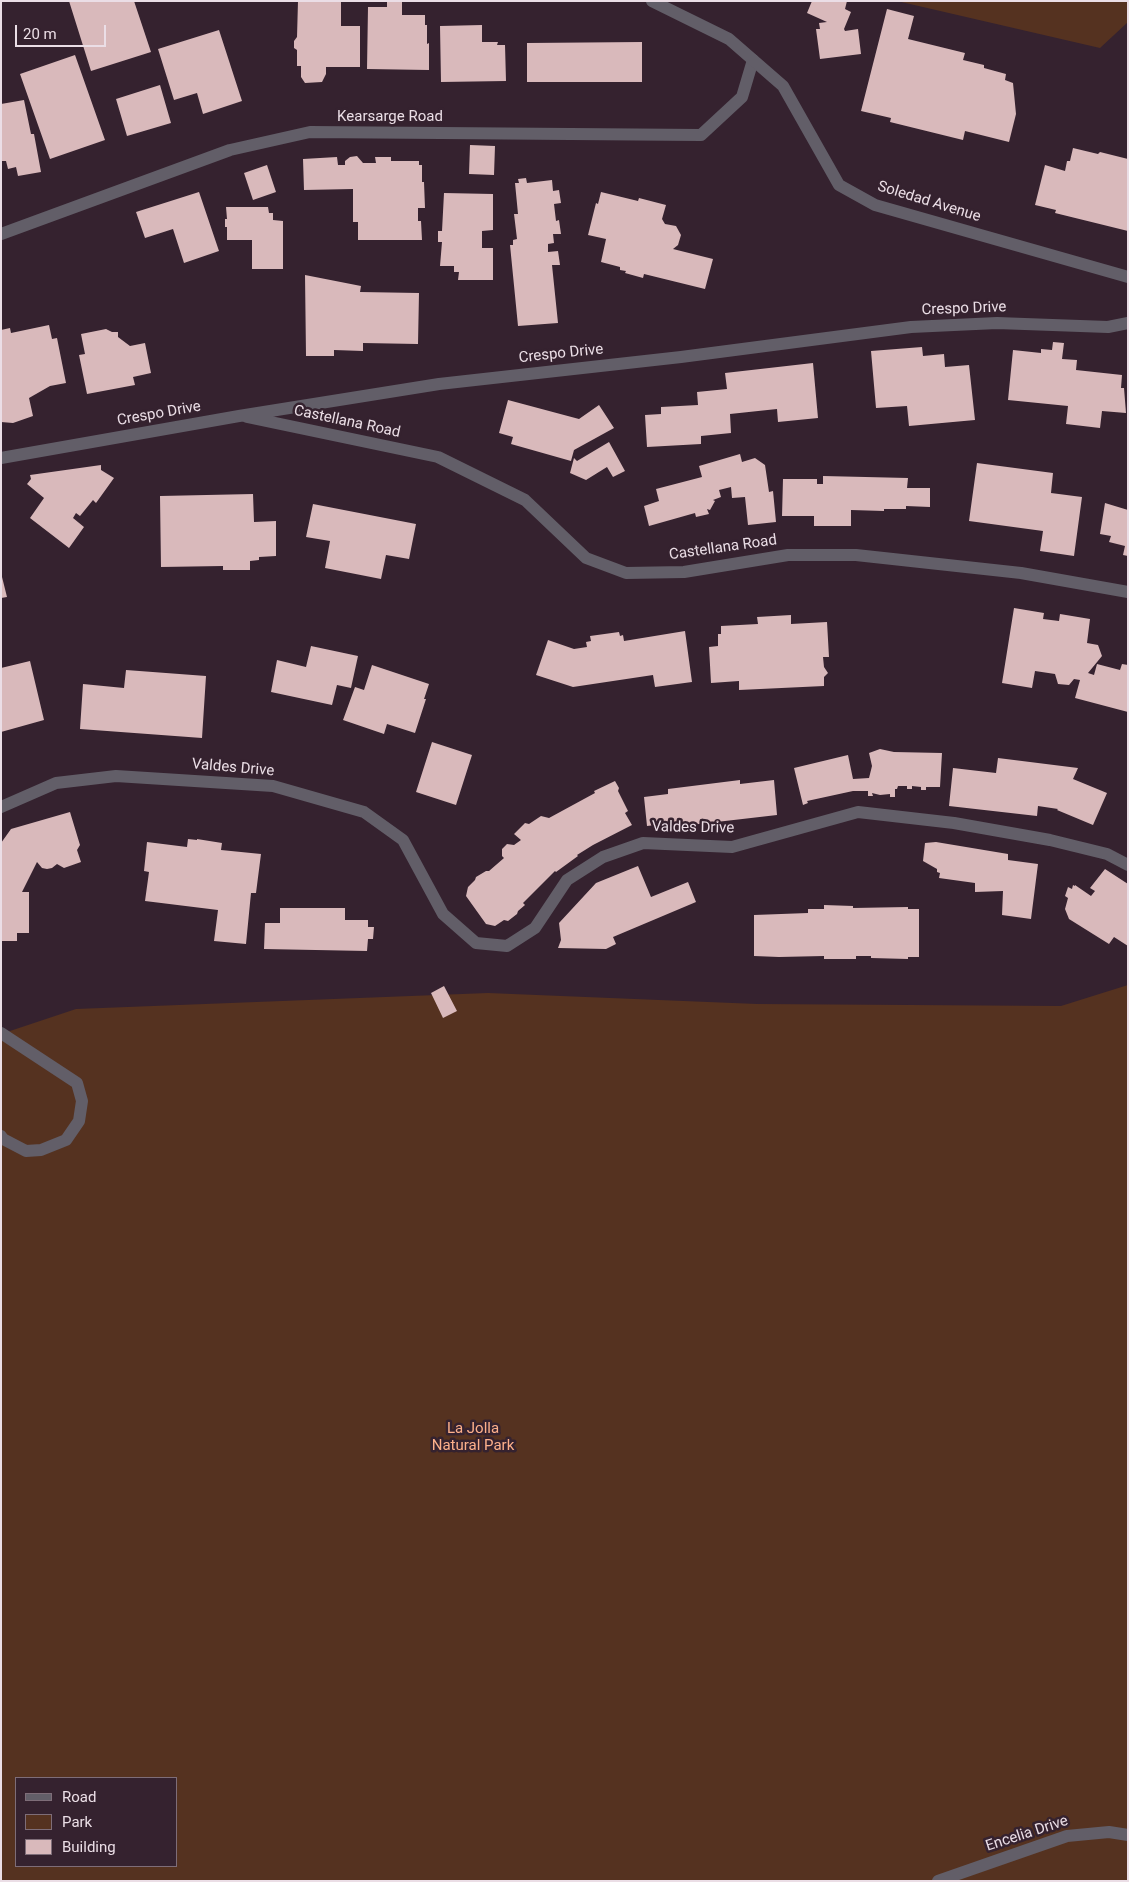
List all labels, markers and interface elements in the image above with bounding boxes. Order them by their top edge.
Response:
scale bar [18,15,109,47]
text: 20 m [23,25,57,43]
street label: Kearsarge Road [337,108,443,126]
street label: Soledad Avenue [875,178,983,226]
street label: Crespo Drive [921,299,1007,319]
street label: Crespo Drive [518,341,604,367]
street label: Crespo Drive [116,398,202,430]
street label: Castellana Road [292,402,402,442]
street label: Castellana Road [668,532,778,564]
street label: Valdes Drive [191,755,275,781]
street label: Valdes Drive [652,818,734,838]
park label: La Jolla Natural Park [432,1420,514,1455]
legend [15,1777,178,1867]
text: Road [62,1788,96,1806]
street label: Encelia Drive [984,1812,1070,1856]
text: Park [62,1813,92,1831]
text: Building [62,1838,116,1856]

